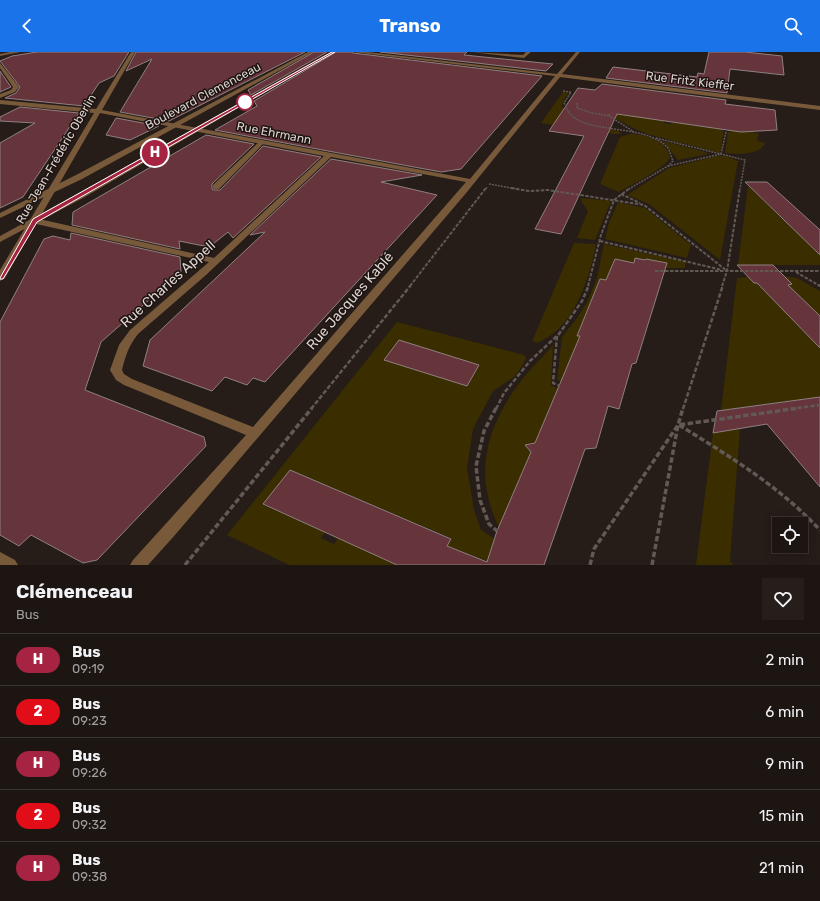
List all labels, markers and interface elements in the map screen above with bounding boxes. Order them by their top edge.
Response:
icon: back [16,15,38,37]
text: Transo [379,15,441,37]
icon: search [782,15,804,37]
street label: Boulevard Clemenceau [143,60,263,132]
street label: Rue Fritz Kieffer [645,69,735,93]
street label: Rue Jean-Frédéric Oberlin [13,92,99,226]
unlabelled marker [236,93,254,111]
street label: Rue Ehrmann [235,119,313,147]
line badge: H [142,140,168,166]
text: H [150,144,160,161]
street label: Rue Charles Appell [117,237,219,331]
street label: Rue Jacques Kablé [303,249,397,353]
map controls [772,517,808,553]
button: locate [772,517,808,553]
button: heart [762,578,804,620]
text: Clémenceau [16,580,133,603]
text: Bus [16,607,39,622]
text: Bus [72,643,100,661]
text: H [33,651,43,668]
text: 2 min [765,651,804,669]
text: 09:19 [72,661,105,676]
text: Bus [72,695,100,713]
text: 2 [33,703,43,720]
text: 6 min [765,703,804,721]
text: 09:23 [72,713,107,728]
text: Bus [72,747,100,765]
text: H [33,755,43,772]
text: 9 min [765,755,804,773]
text: 09:26 [72,765,107,780]
text: Bus [72,799,100,817]
text: 2 [33,807,43,824]
text: 15 min [759,807,804,825]
text: 09:32 [72,817,107,832]
text: Bus [72,851,100,869]
text: H [33,859,43,876]
text: 21 min [759,859,804,877]
text: 09:38 [72,869,107,884]

